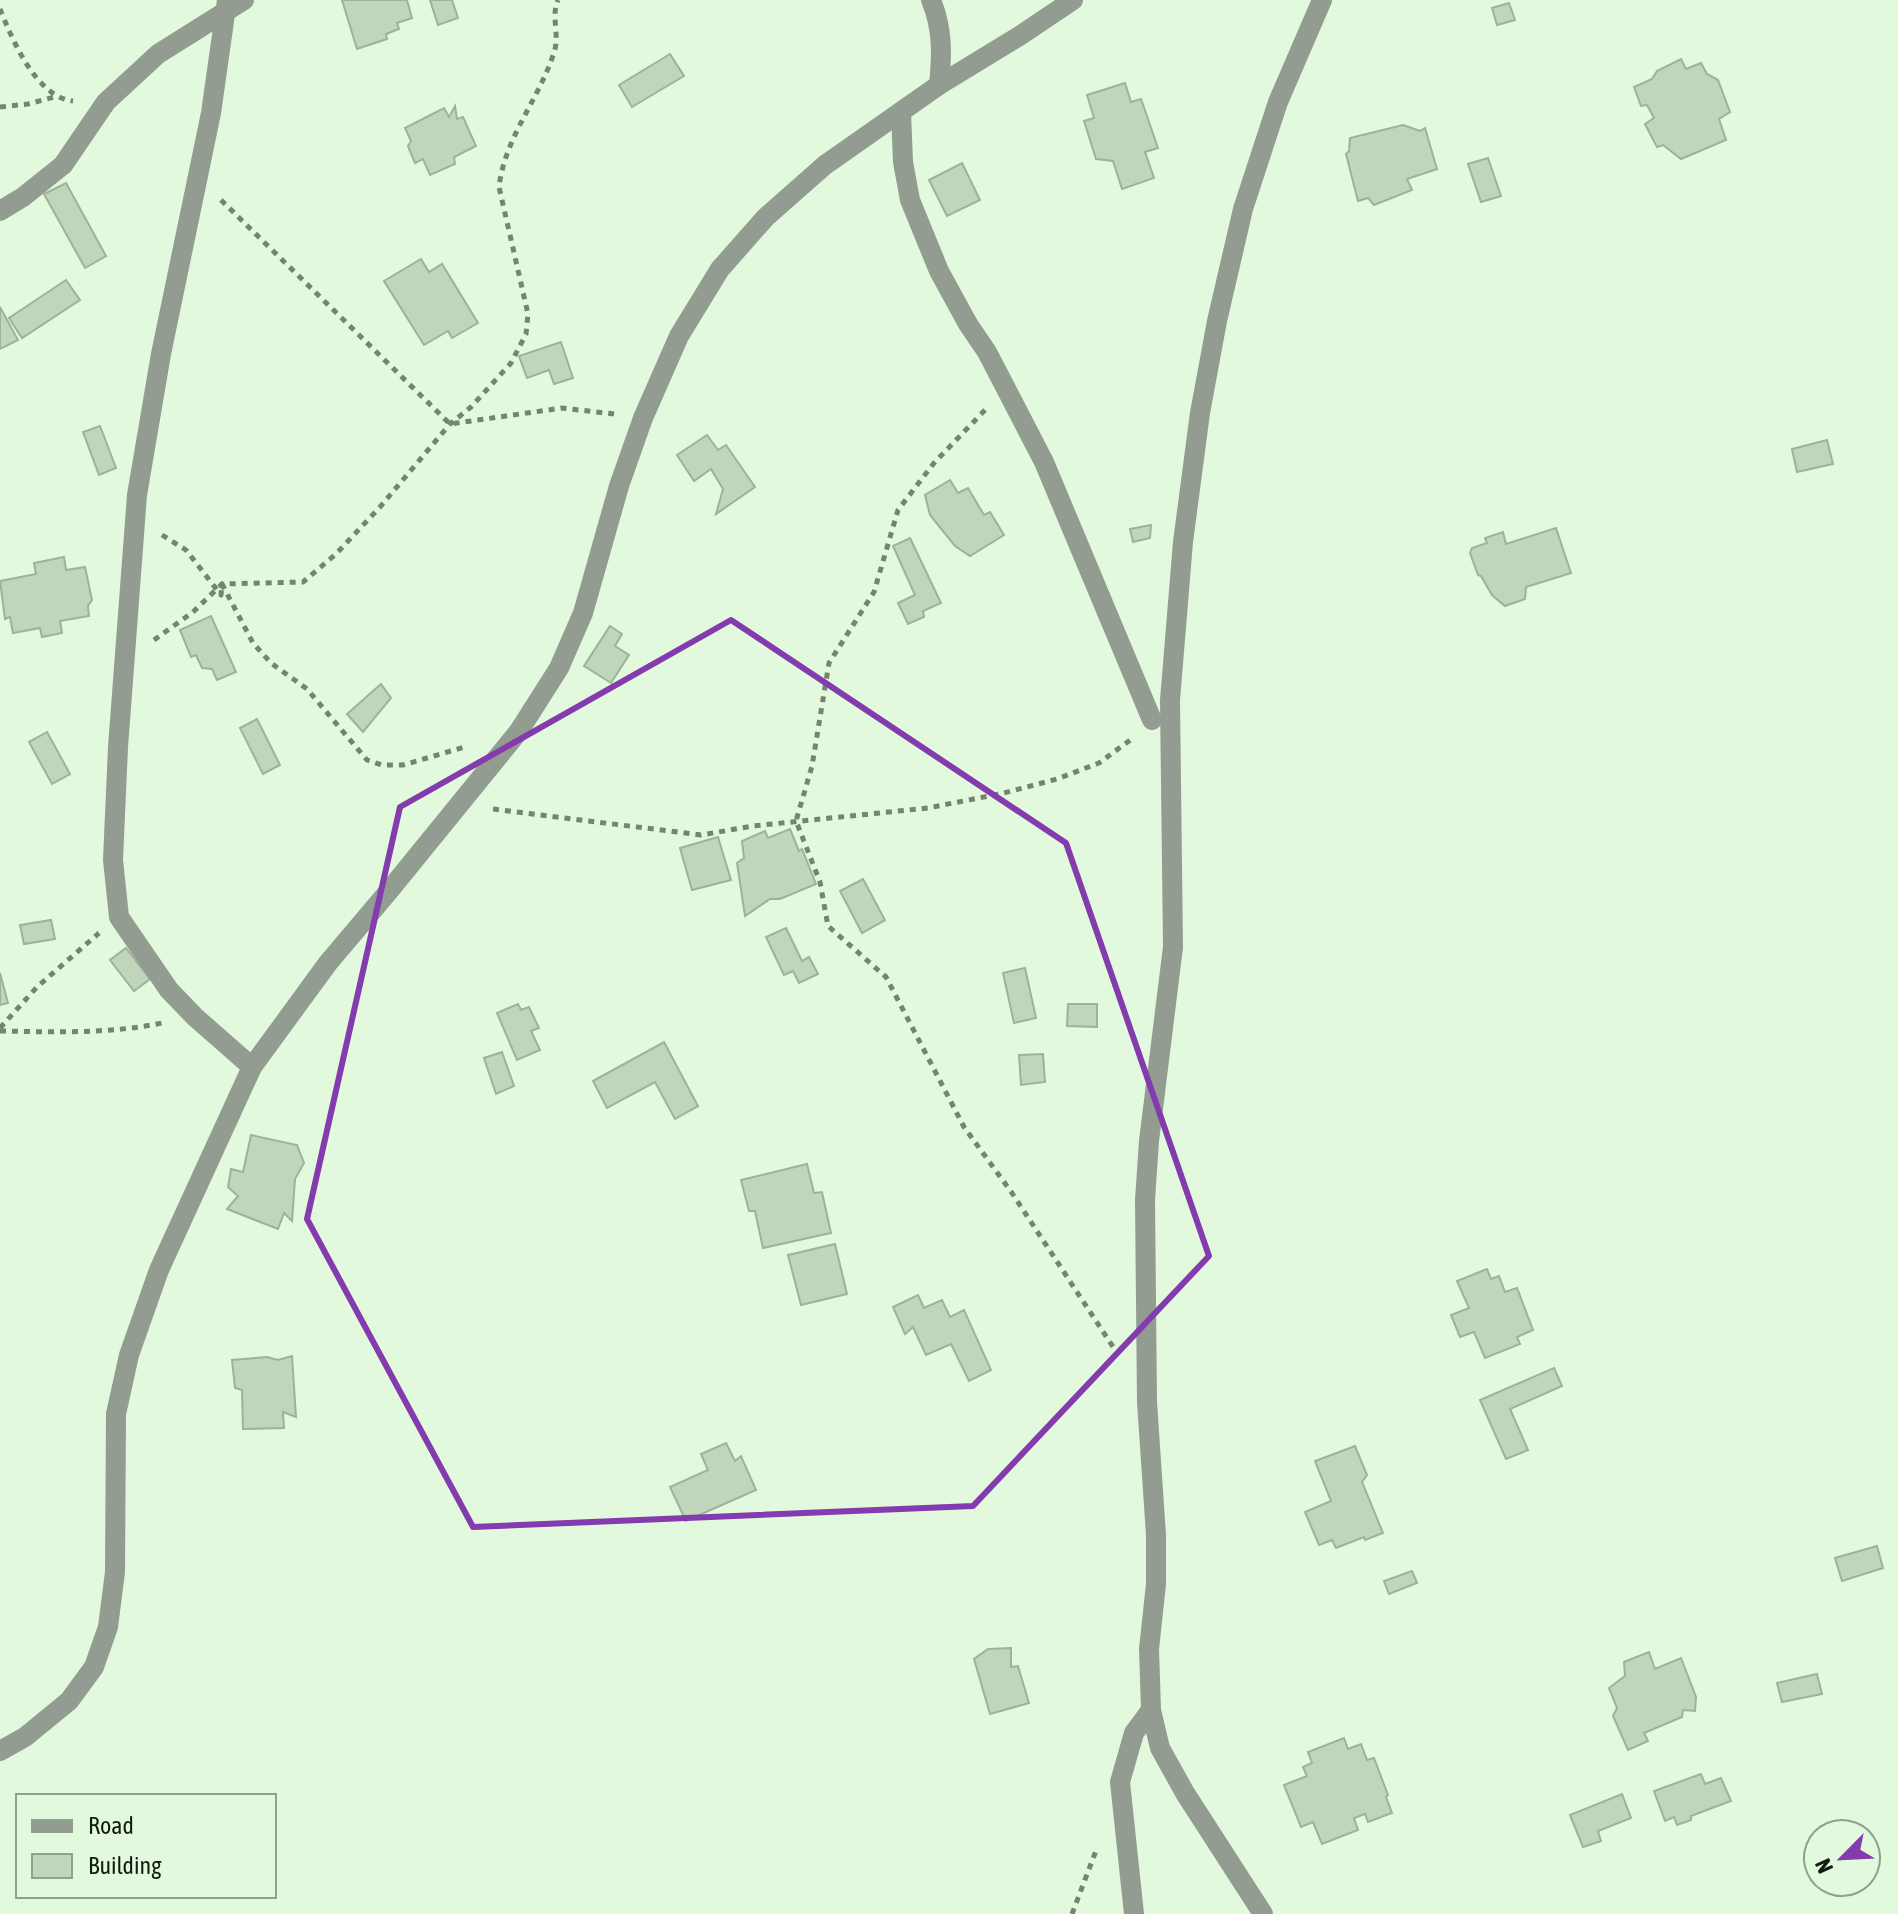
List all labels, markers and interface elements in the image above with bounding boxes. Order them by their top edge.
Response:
legend [16,1794,276,1898]
text: Road [88,1812,134,1839]
north arrow [1802,1818,1882,1898]
text: Building [88,1852,162,1879]
text: N [1809,1855,1838,1877]

